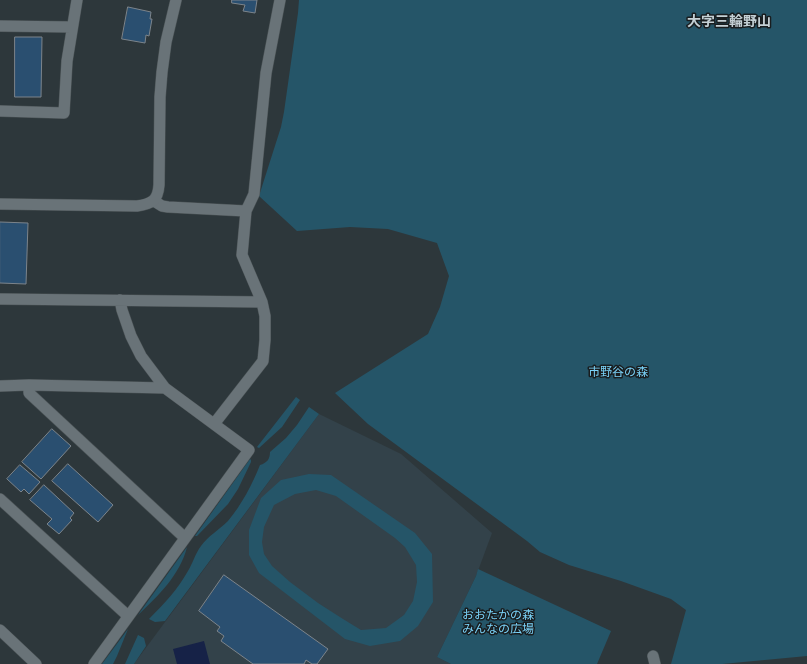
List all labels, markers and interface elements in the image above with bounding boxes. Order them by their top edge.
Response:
district label: 大字三輪野山 [687,14,771,30]
park label: 市野谷の森 [588,366,648,380]
park label: おおたかの森 みんなの広場 [462,609,534,637]

